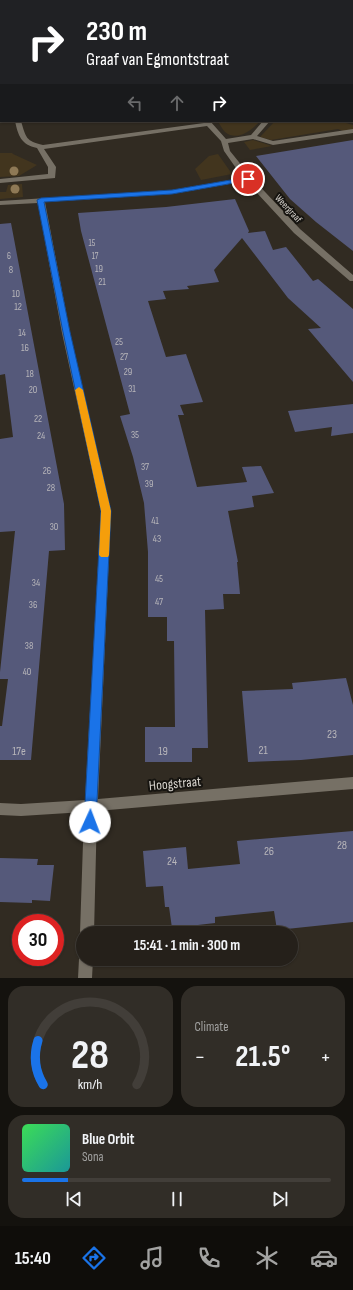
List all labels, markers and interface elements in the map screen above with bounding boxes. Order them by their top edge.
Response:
text: 230 m [86,15,147,48]
icon: right [20,16,72,68]
text: Graaf van Egmontstraat [86,49,229,70]
icon: left [124,92,146,114]
icon: ahead [166,92,188,114]
icon: right [208,92,230,114]
pin [231,162,265,196]
icon: arrive [237,168,259,190]
street label: Weergraaf [272,192,304,225]
house number: 15 [89,238,96,249]
house number: 6 [7,251,11,262]
house number: 17 [92,251,99,262]
house number: 19 [95,263,103,275]
house number: 8 [9,264,13,276]
house number: 21 [98,276,106,288]
house number: 10 [12,288,20,300]
house number: 12 [14,301,22,313]
house number: 14 [18,327,26,339]
house number: 25 [115,336,123,348]
house number: 16 [21,342,29,354]
house number: 27 [120,351,128,363]
house number: 29 [124,366,132,378]
house number: 18 [26,368,34,380]
house number: 31 [128,383,136,395]
house number: 20 [29,384,37,396]
house number: 22 [34,413,42,425]
house number: 35 [131,429,139,441]
house number: 24 [37,430,45,442]
house number: 37 [141,461,149,473]
house number: 26 [43,465,51,477]
house number: 39 [145,478,153,490]
house number: 28 [47,482,55,494]
house number: 41 [151,515,159,527]
house number: 30 [50,521,58,533]
house number: 43 [153,533,161,545]
house number: 45 [155,573,163,585]
house number: 34 [32,577,40,589]
house number: 47 [155,596,163,608]
house number: 36 [29,599,37,611]
house number: 38 [25,640,33,652]
house number: 40 [23,666,31,678]
house number: 23 [327,727,337,742]
house number: 21 [258,743,268,758]
house number: 17e [12,744,26,759]
house number: 19 [158,744,168,759]
street label: Hoogstraat [148,773,202,794]
position arrow [69,801,111,843]
house number: 28 [337,838,347,853]
house number: 26 [264,844,274,859]
house number: 24 [167,854,177,869]
speed limit sign: 30 [12,914,64,966]
text: 15:41 · 1 min · 300 m [134,936,240,955]
text: Climate [195,1019,228,1035]
text: 28 [71,1030,109,1079]
text: 21.5° [235,1039,290,1075]
text: − [195,1044,205,1071]
text: + [320,1044,331,1071]
text: km/h [78,1075,103,1092]
text: Blue Orbit [82,1130,134,1149]
text: Sona [82,1149,104,1165]
icon: previous [63,1188,85,1210]
icon: pause [166,1188,188,1210]
icon: next [269,1188,291,1210]
icon: directions [80,1244,108,1272]
icon: music [138,1244,166,1272]
icon: phone [195,1244,223,1272]
icon: climate [253,1244,281,1272]
icon: car [310,1244,338,1272]
text: 15:40 [15,1248,51,1269]

